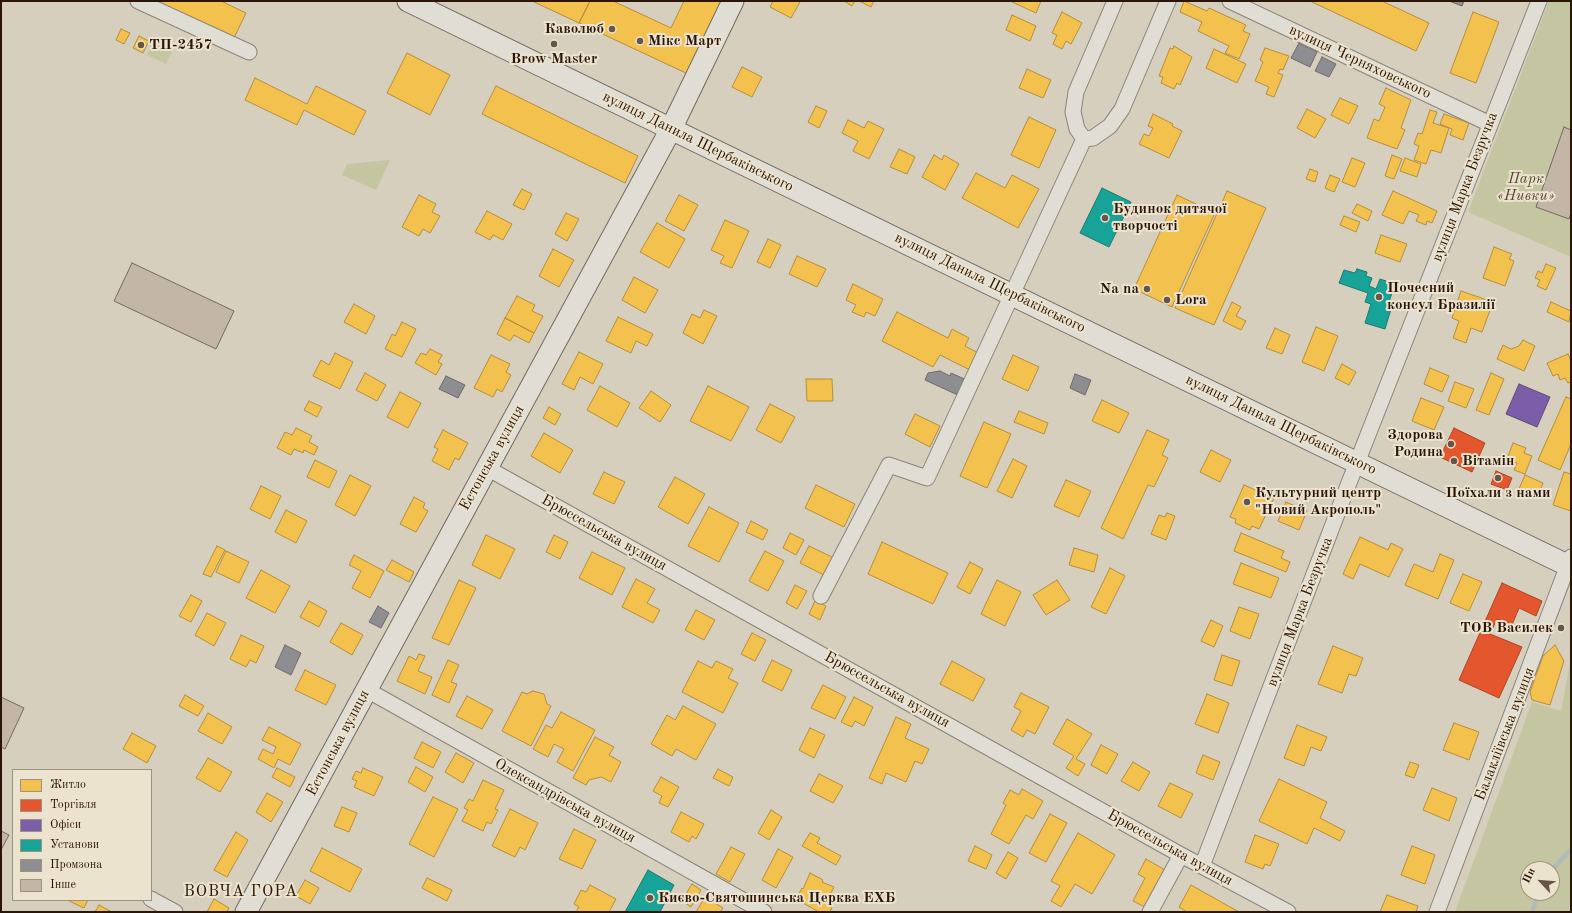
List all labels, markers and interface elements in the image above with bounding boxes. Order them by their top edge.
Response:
place label: Каволюб [545,20,604,38]
street label: вулиця Черняховського [1286,21,1434,103]
marker: Каволюб [607,24,617,34]
place label: Мікс Март [648,32,721,50]
place label: ТП-2457 [149,36,212,54]
marker: Мікс Март [635,36,645,46]
marker: Brow Master [549,39,559,49]
marker: ТП-2457 [136,40,146,50]
place label: Brow Master [511,50,597,68]
street label: вулиця Данила Щербаківського [600,88,796,196]
street label: вулиця Марка Безручка [1428,110,1502,264]
park label: Парк «Нивки» [1498,170,1554,205]
place label: Будинок дитячої творчості [1113,200,1227,235]
marker: Будинок дитячої творчості [1100,213,1110,223]
street label: вулиця Данила Щербаківського [892,229,1088,337]
place label: Почесний консул Бразилії [1387,279,1495,314]
place label: Na na [1100,280,1139,298]
marker: Na na [1142,284,1152,294]
place label: Lora [1175,291,1207,309]
marker: Почесний консул Бразилії [1374,292,1384,302]
marker: Lora [1162,295,1172,305]
street label: вулиця Данила Щербаківського [1183,371,1379,479]
street label: Естонська вулиця [456,402,528,514]
place label: Здорова Родина [1387,426,1443,461]
marker: Здорова Родина [1446,439,1456,449]
place label: Вітамін [1462,452,1515,470]
marker: Вітамін [1449,456,1459,466]
marker: Поїхали з нами [1493,473,1503,483]
place label: Культурний центр "Новий Акрополь" [1255,484,1381,519]
place label: Поїхали з нами [1445,484,1551,502]
street label: Брюссельська вулиця [538,491,670,575]
marker: Культурний центр "Новий Акрополь" [1242,497,1252,507]
street label: вулиця Марка Безручка [1263,535,1337,689]
place label: ТОВ Василек [1460,619,1553,637]
marker: ТОВ Василек [1556,623,1566,633]
street label: Брюссельська вулиця [821,648,953,732]
street label: Балакліївська вулиця [1471,665,1539,803]
street label: Естонська вулиця [302,687,374,799]
street label: Олександрівська вулиця [491,755,639,847]
legend [12,769,152,901]
text: Житло [50,779,86,791]
text: Торгівля [50,799,96,811]
street label: Брюссельська вулиця [1104,806,1236,890]
text: Офіси [50,819,81,831]
text: Установи [50,839,99,851]
text: Промзона [50,859,102,871]
north arrow [1520,861,1560,901]
text: Пн [1521,867,1538,885]
text: Інше [50,879,76,891]
district label: ВОВЧА ГОРА [184,882,298,902]
place label: Києво-Святошинська Церква ЕХБ [658,889,895,907]
marker: Києво-Святошинська Церква ЕХБ [645,893,655,903]

